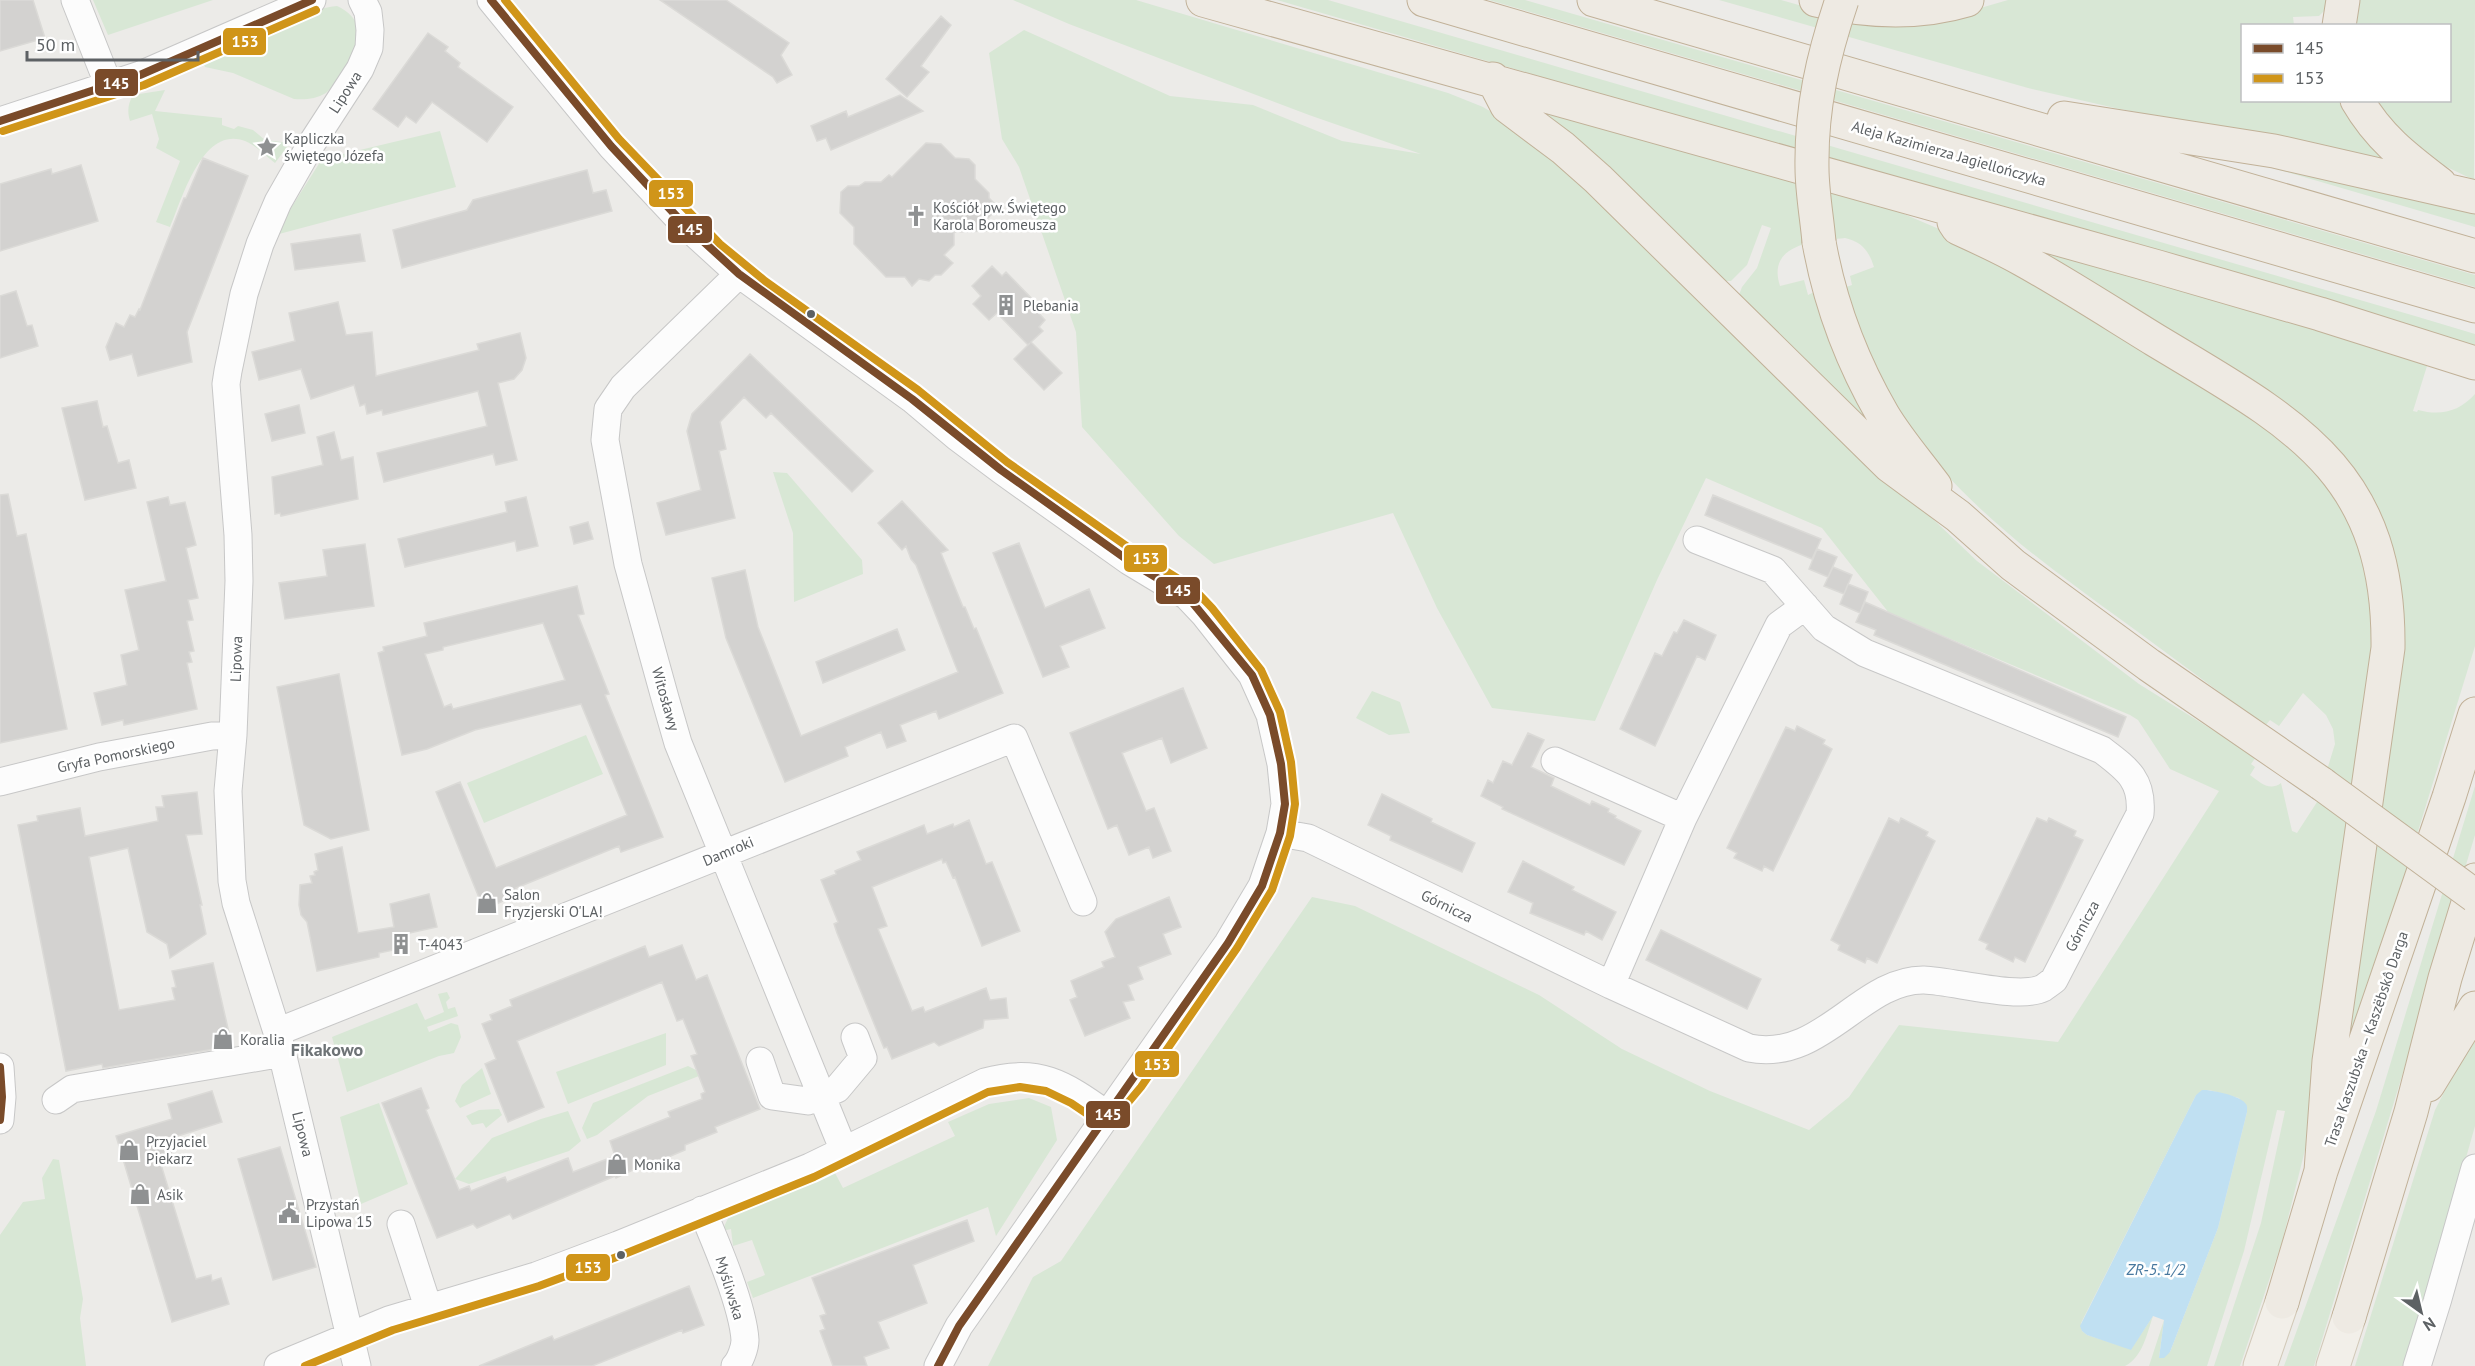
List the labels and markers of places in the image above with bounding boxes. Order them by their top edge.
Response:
place label: Kapliczka świętego Józefa [284,129,384,165]
place icon: Kapliczka świętego Józefa [255,135,279,159]
place label: Kościół pw. Świętego Karola Boromeusza [933,198,1066,234]
church icon: Kościół pw. Świętego Karola Boromeusza [904,204,928,228]
building icon: Plebania [994,293,1018,317]
place label: Plebania [1023,296,1079,315]
unlabelled marker [805,308,817,320]
place label: Salon Fryzjerski O'LA! [504,885,603,921]
shop icon: Salon Fryzjerski O'LA! [475,891,499,915]
building icon: T-4043 [389,932,413,956]
place label: T-4043 [418,935,463,954]
shop icon: Koralia [211,1027,235,1051]
place label: Koralia [240,1030,285,1049]
place label: Przyjaciel Piekarz [146,1132,207,1168]
shop icon: Przyjaciel Piekarz [117,1138,141,1162]
shop icon: Monika [605,1152,629,1176]
place label: Monika [634,1155,681,1174]
shop icon: Asik [128,1182,152,1206]
place label: Asik [157,1185,184,1204]
place label: Przystań Lipowa 15 [306,1195,373,1231]
public building icon: Przystań Lipowa 15 [277,1201,301,1225]
unlabelled marker [615,1249,627,1261]

